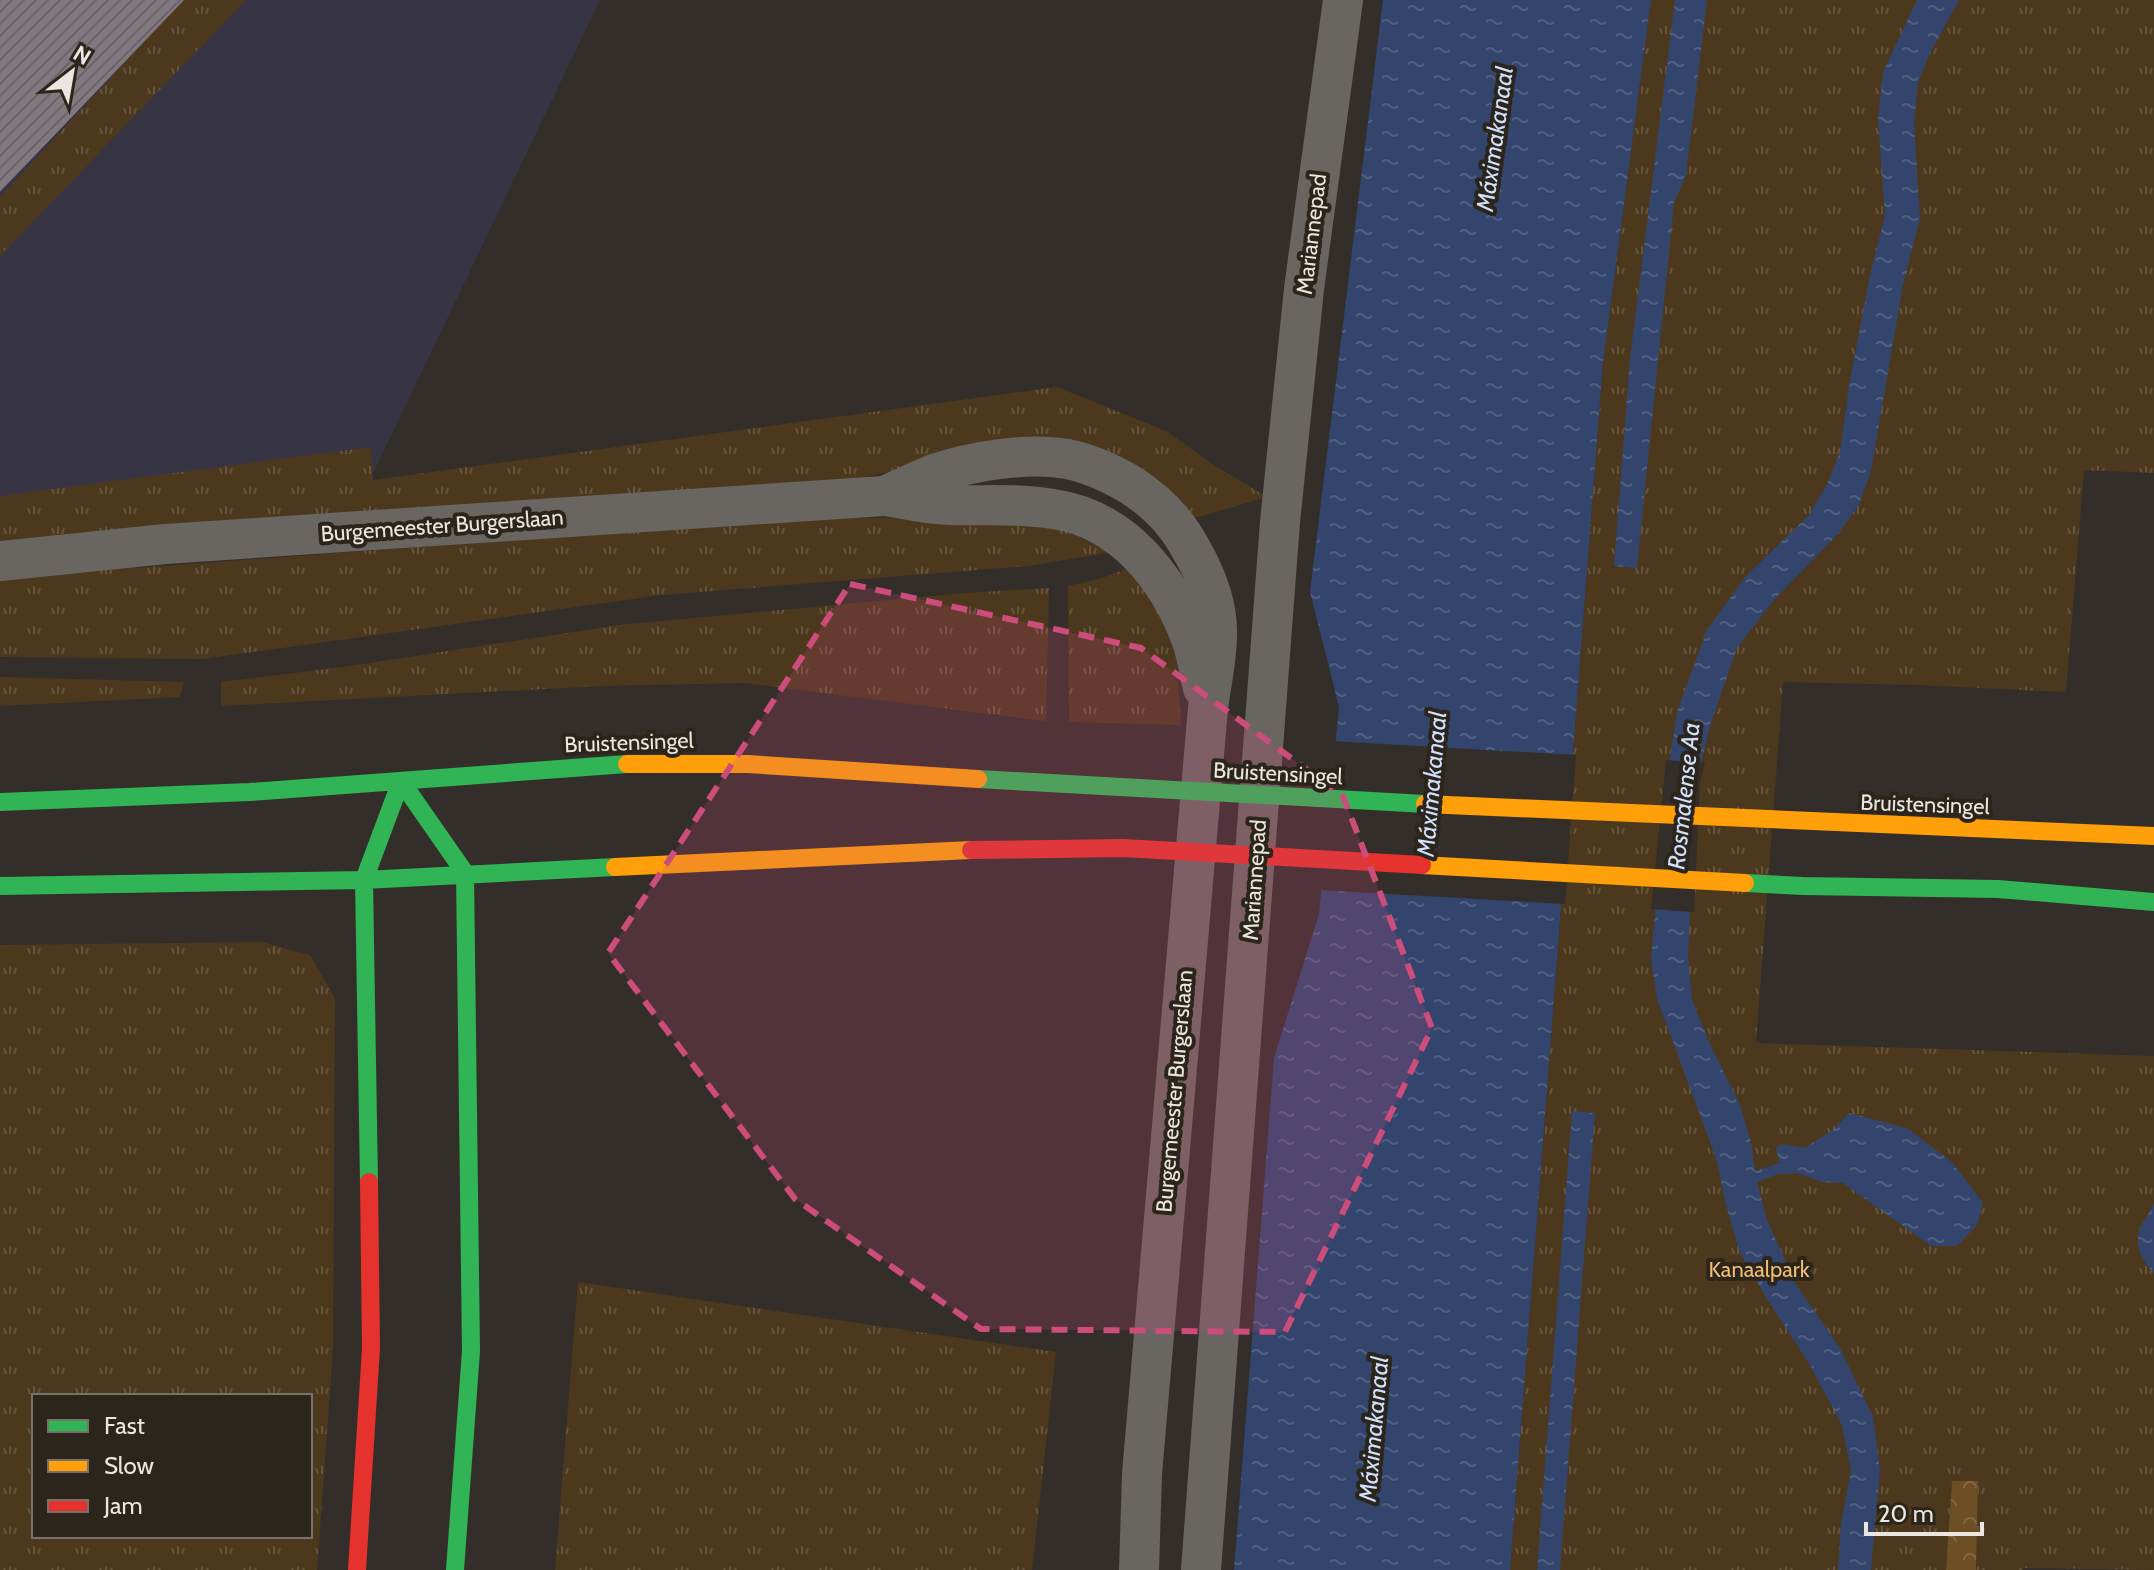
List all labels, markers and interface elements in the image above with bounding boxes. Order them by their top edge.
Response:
north arrow [32,32,112,112]
text: N [68,40,96,71]
water label: Máximakanaal [1470,64,1519,214]
street label: Mariannepad [1291,172,1332,296]
street label: Burgemeester Burgerslaan [320,504,564,547]
water label: Máximakanaal [1411,710,1452,859]
water label: Rosmalense Aa [1661,721,1706,871]
street label: Bruistensingel [564,727,695,758]
street label: Bruistensingel [1213,757,1344,790]
street label: Bruistensingel [1860,789,1991,820]
street label: Mariannepad [1237,819,1272,942]
street label: Burgemeester Burgerslaan [1150,969,1199,1213]
park label: Kanaalpark [1708,1256,1810,1283]
water label: Máximakanaal [1353,1355,1394,1504]
legend [32,1394,312,1538]
text: Fast [104,1411,145,1440]
text: Slow [104,1451,154,1480]
scale bar [1866,1486,1982,1536]
text: Jam [103,1491,142,1520]
text: 20 m [1878,1499,1934,1528]

